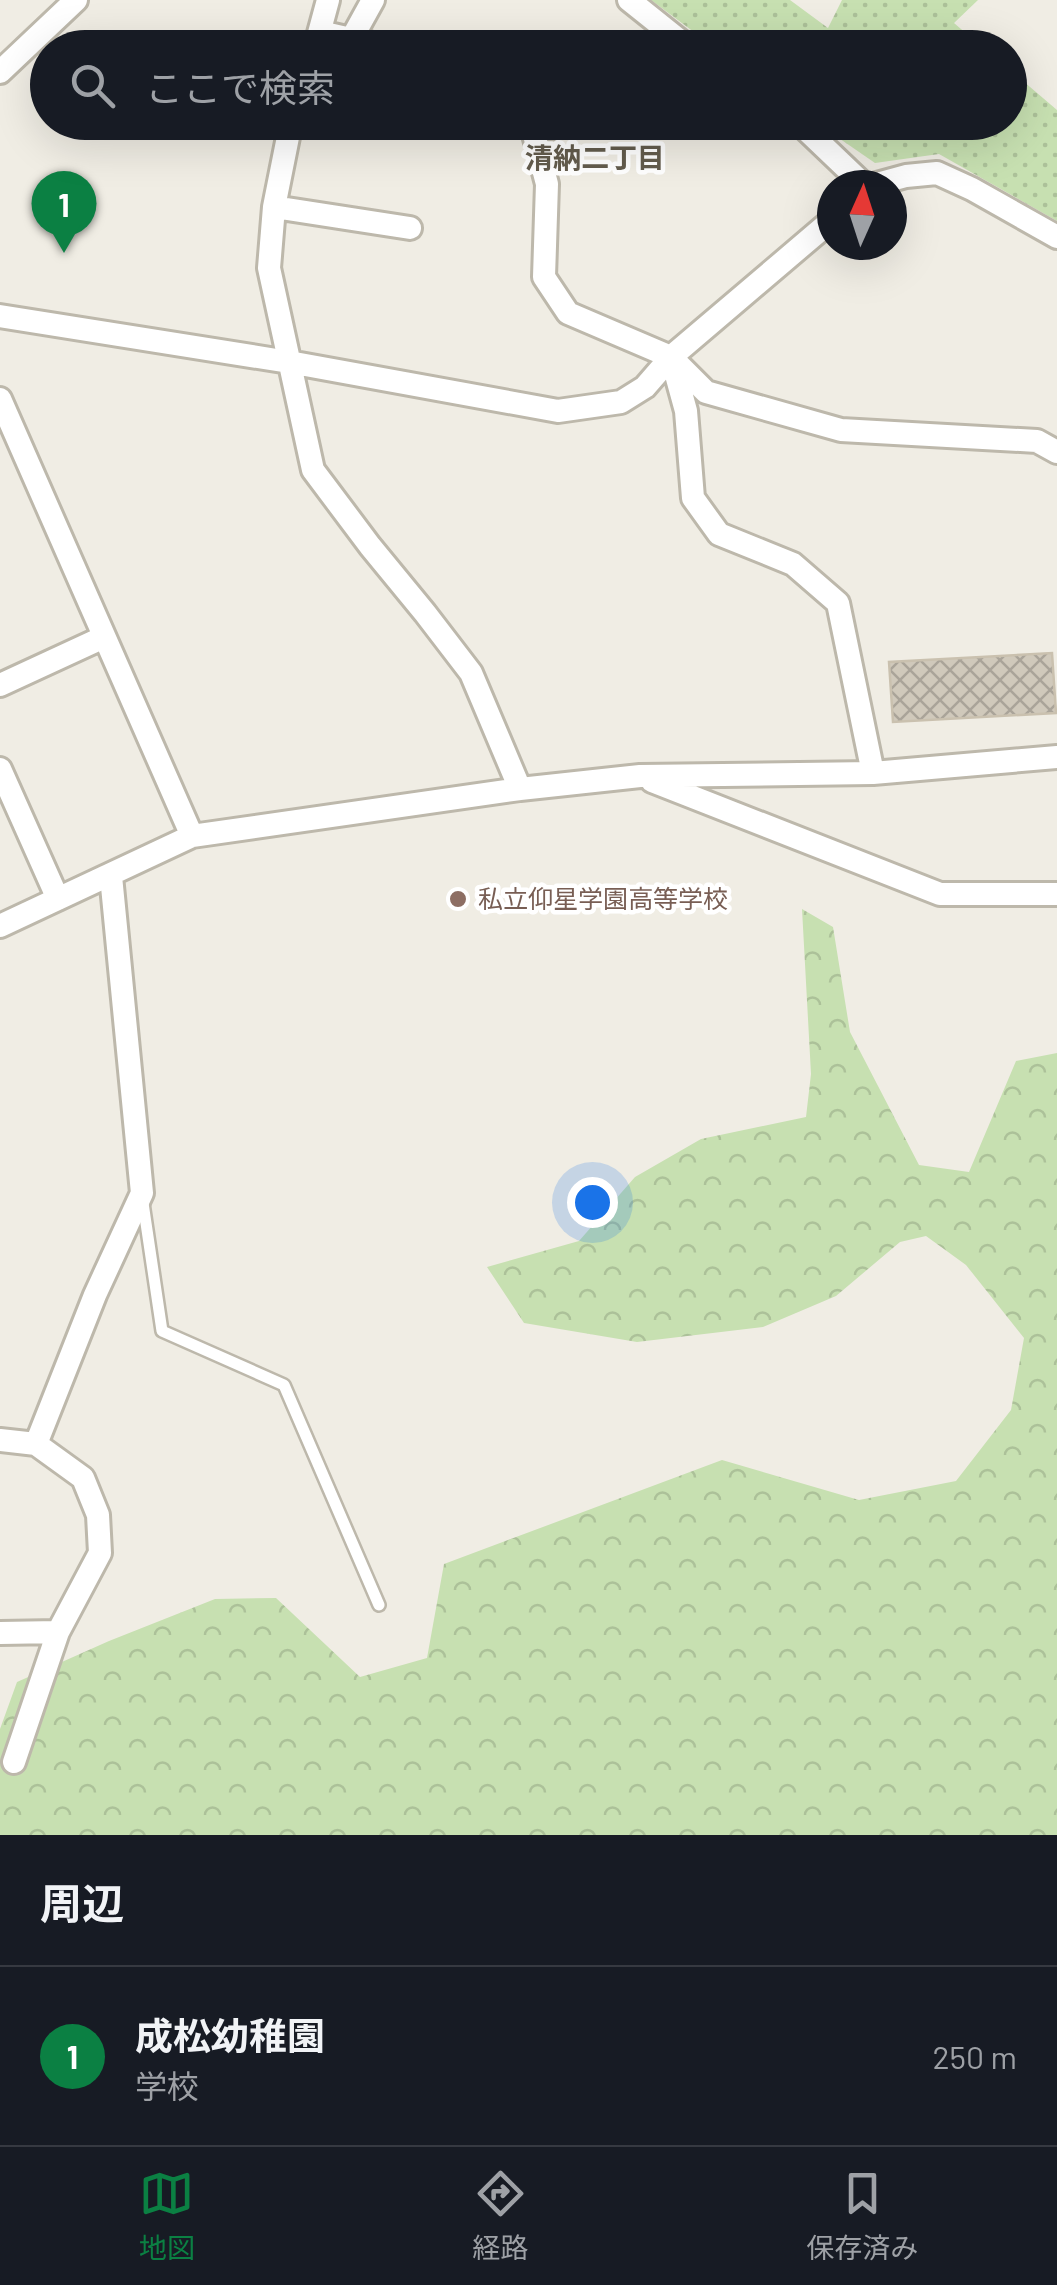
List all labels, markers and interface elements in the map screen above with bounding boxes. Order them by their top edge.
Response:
search box [30,30,1027,140]
icon: search [65,58,120,113]
text: ここで検索 [145,64,335,110]
district label: 清納二丁目 [525,140,665,174]
pin: 1 [32,170,96,253]
north arrow [817,170,907,260]
place label: 私立仰星学園高等学校 [478,883,728,913]
marker: 私立仰星学園高等学校 [447,888,469,910]
your location [567,1177,618,1228]
text: 周辺 [40,1877,124,1927]
text: 成松幼稚園 [135,2012,325,2058]
text: 1 [67,2037,78,2075]
text: 250 m [932,2037,1017,2075]
text: 学校 [135,2066,199,2104]
tab: 地図 [139,2166,195,2266]
tab: 経路 [472,2166,528,2266]
tab: 保存済み [806,2166,918,2266]

